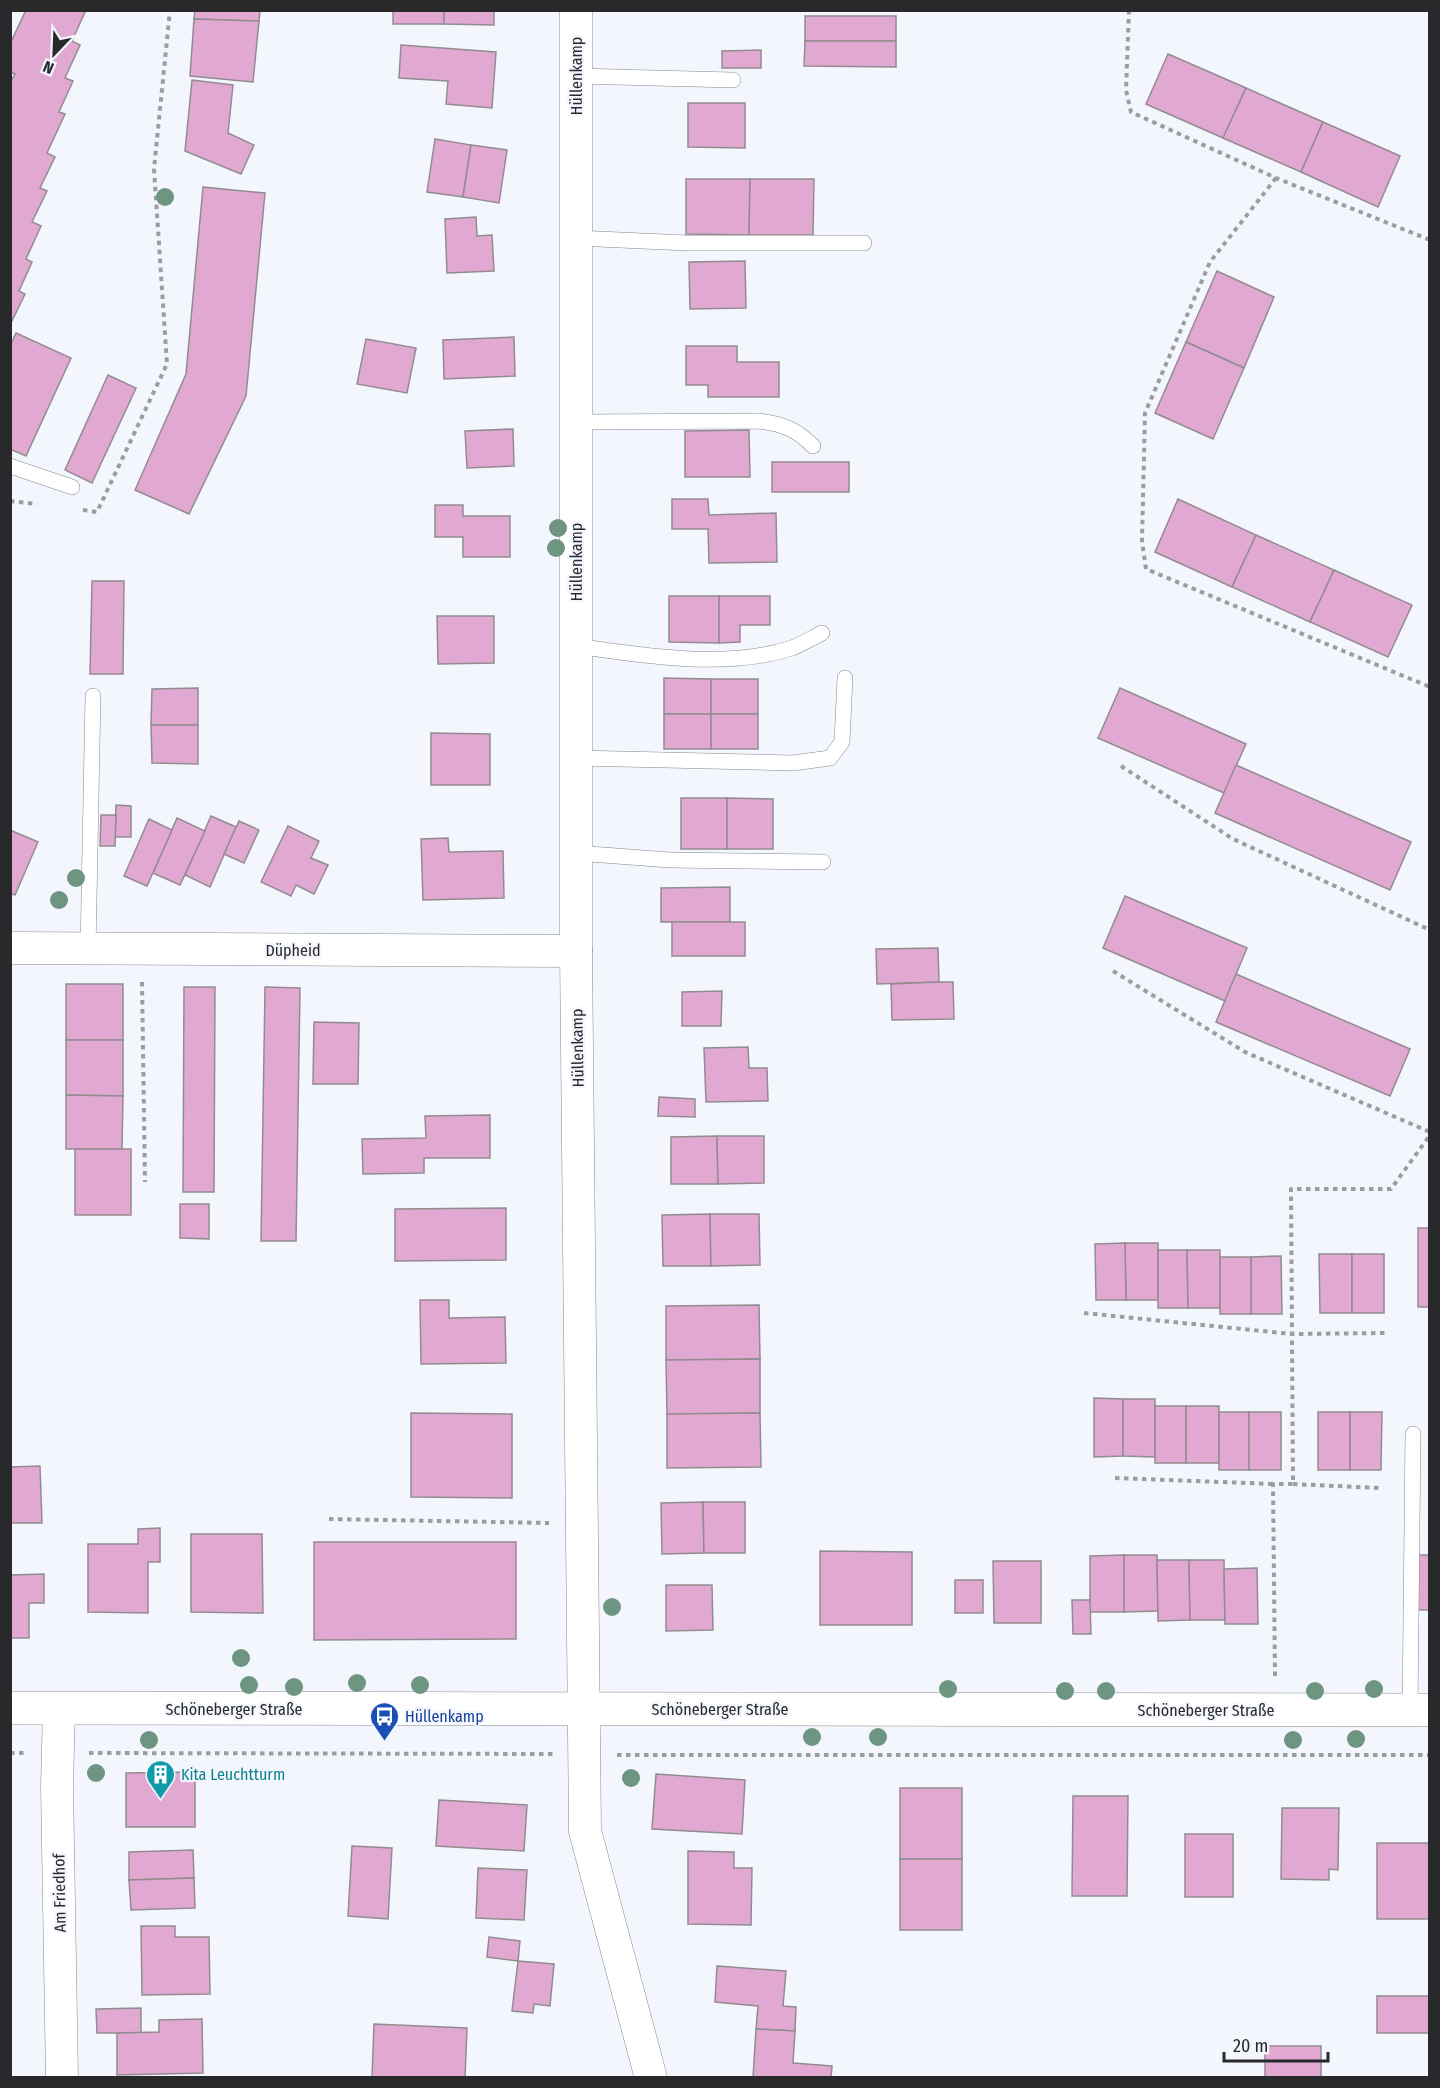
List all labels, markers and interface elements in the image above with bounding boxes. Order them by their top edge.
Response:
north arrow [24,24,84,84]
street label: Hüllenkamp [567,37,586,115]
text: N [40,57,56,78]
street label: Hüllenkamp [567,523,586,601]
street label: Düpheid [265,941,321,960]
street label: Hüllenkamp [567,1009,588,1087]
street label: Schöneberger Straße [166,1700,302,1719]
bus stop icon: Hüllenkamp [368,1700,400,1742]
street label: Schöneberger Straße [652,1700,788,1719]
street label: Schöneberger Straße [1138,1701,1274,1720]
place label: Hüllenkamp [405,1707,484,1726]
building icon: Kita Leuchtturm [144,1758,176,1800]
place label: Kita Leuchtturm [181,1765,285,1784]
street label: Am Friedhof [49,1852,70,1933]
scale bar [1224,2025,1328,2063]
text: 20 m [1233,2035,1268,2057]

